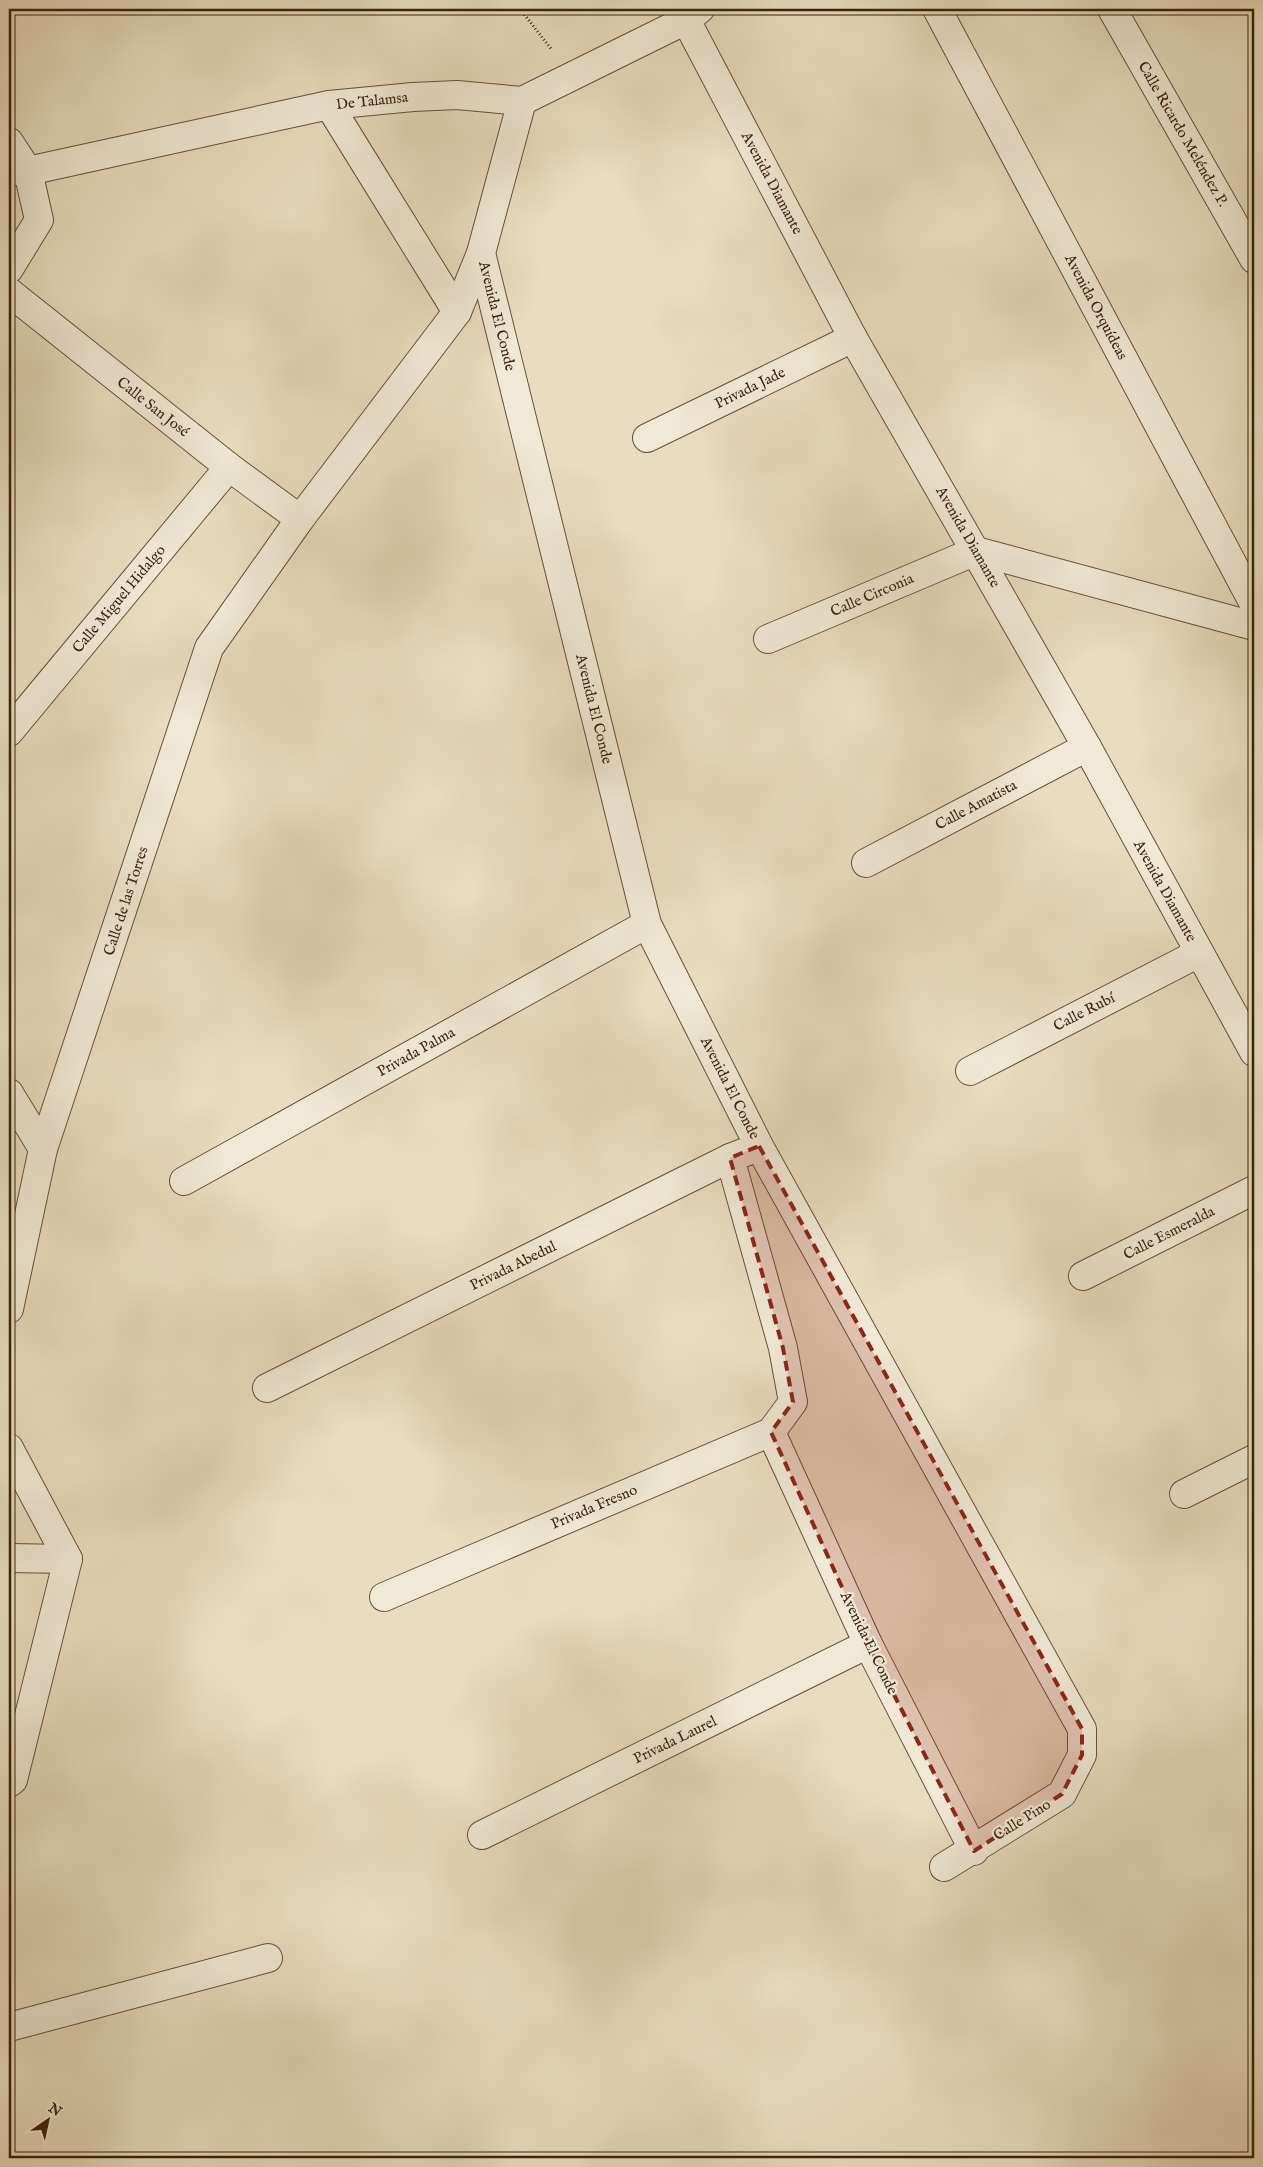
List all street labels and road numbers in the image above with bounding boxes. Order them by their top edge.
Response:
street label: Calle Ricardo Meléndez P. [1134,58,1232,210]
street label: De Talamsa [335,88,410,114]
street label: Avenida Diamante [736,128,807,238]
street label: Avenida Orquídeas [1060,250,1132,363]
street label: Avenida El Conde [474,258,520,373]
street label: Privada Jade [712,363,788,413]
street label: Calle San José [113,373,193,441]
street label: Avenida Diamante [931,482,1005,591]
street label: Calle Miguel Hidalgo [68,541,170,657]
street label: Calle Circonia [827,569,917,621]
street label: Avenida El Conde [571,651,617,766]
street label: Calle Amatista [932,775,1021,834]
street label: Avenida Diamante [1129,836,1201,945]
street label: Calle de las Torres [99,844,153,958]
street label: Calle Rubí [1050,988,1119,1036]
street label: Privada Palma [374,1023,459,1081]
street label: Avenida El Conde [696,1033,764,1142]
street label: Calle Esmeralda [1120,1202,1218,1264]
street label: Privada Abedul [467,1236,560,1295]
street label: Privada Fresno [548,1480,640,1534]
street label: Avenida El Conde [835,1587,902,1698]
street label: Privada Laurel [630,1711,721,1768]
street label: Calle Pino [990,1795,1054,1845]

